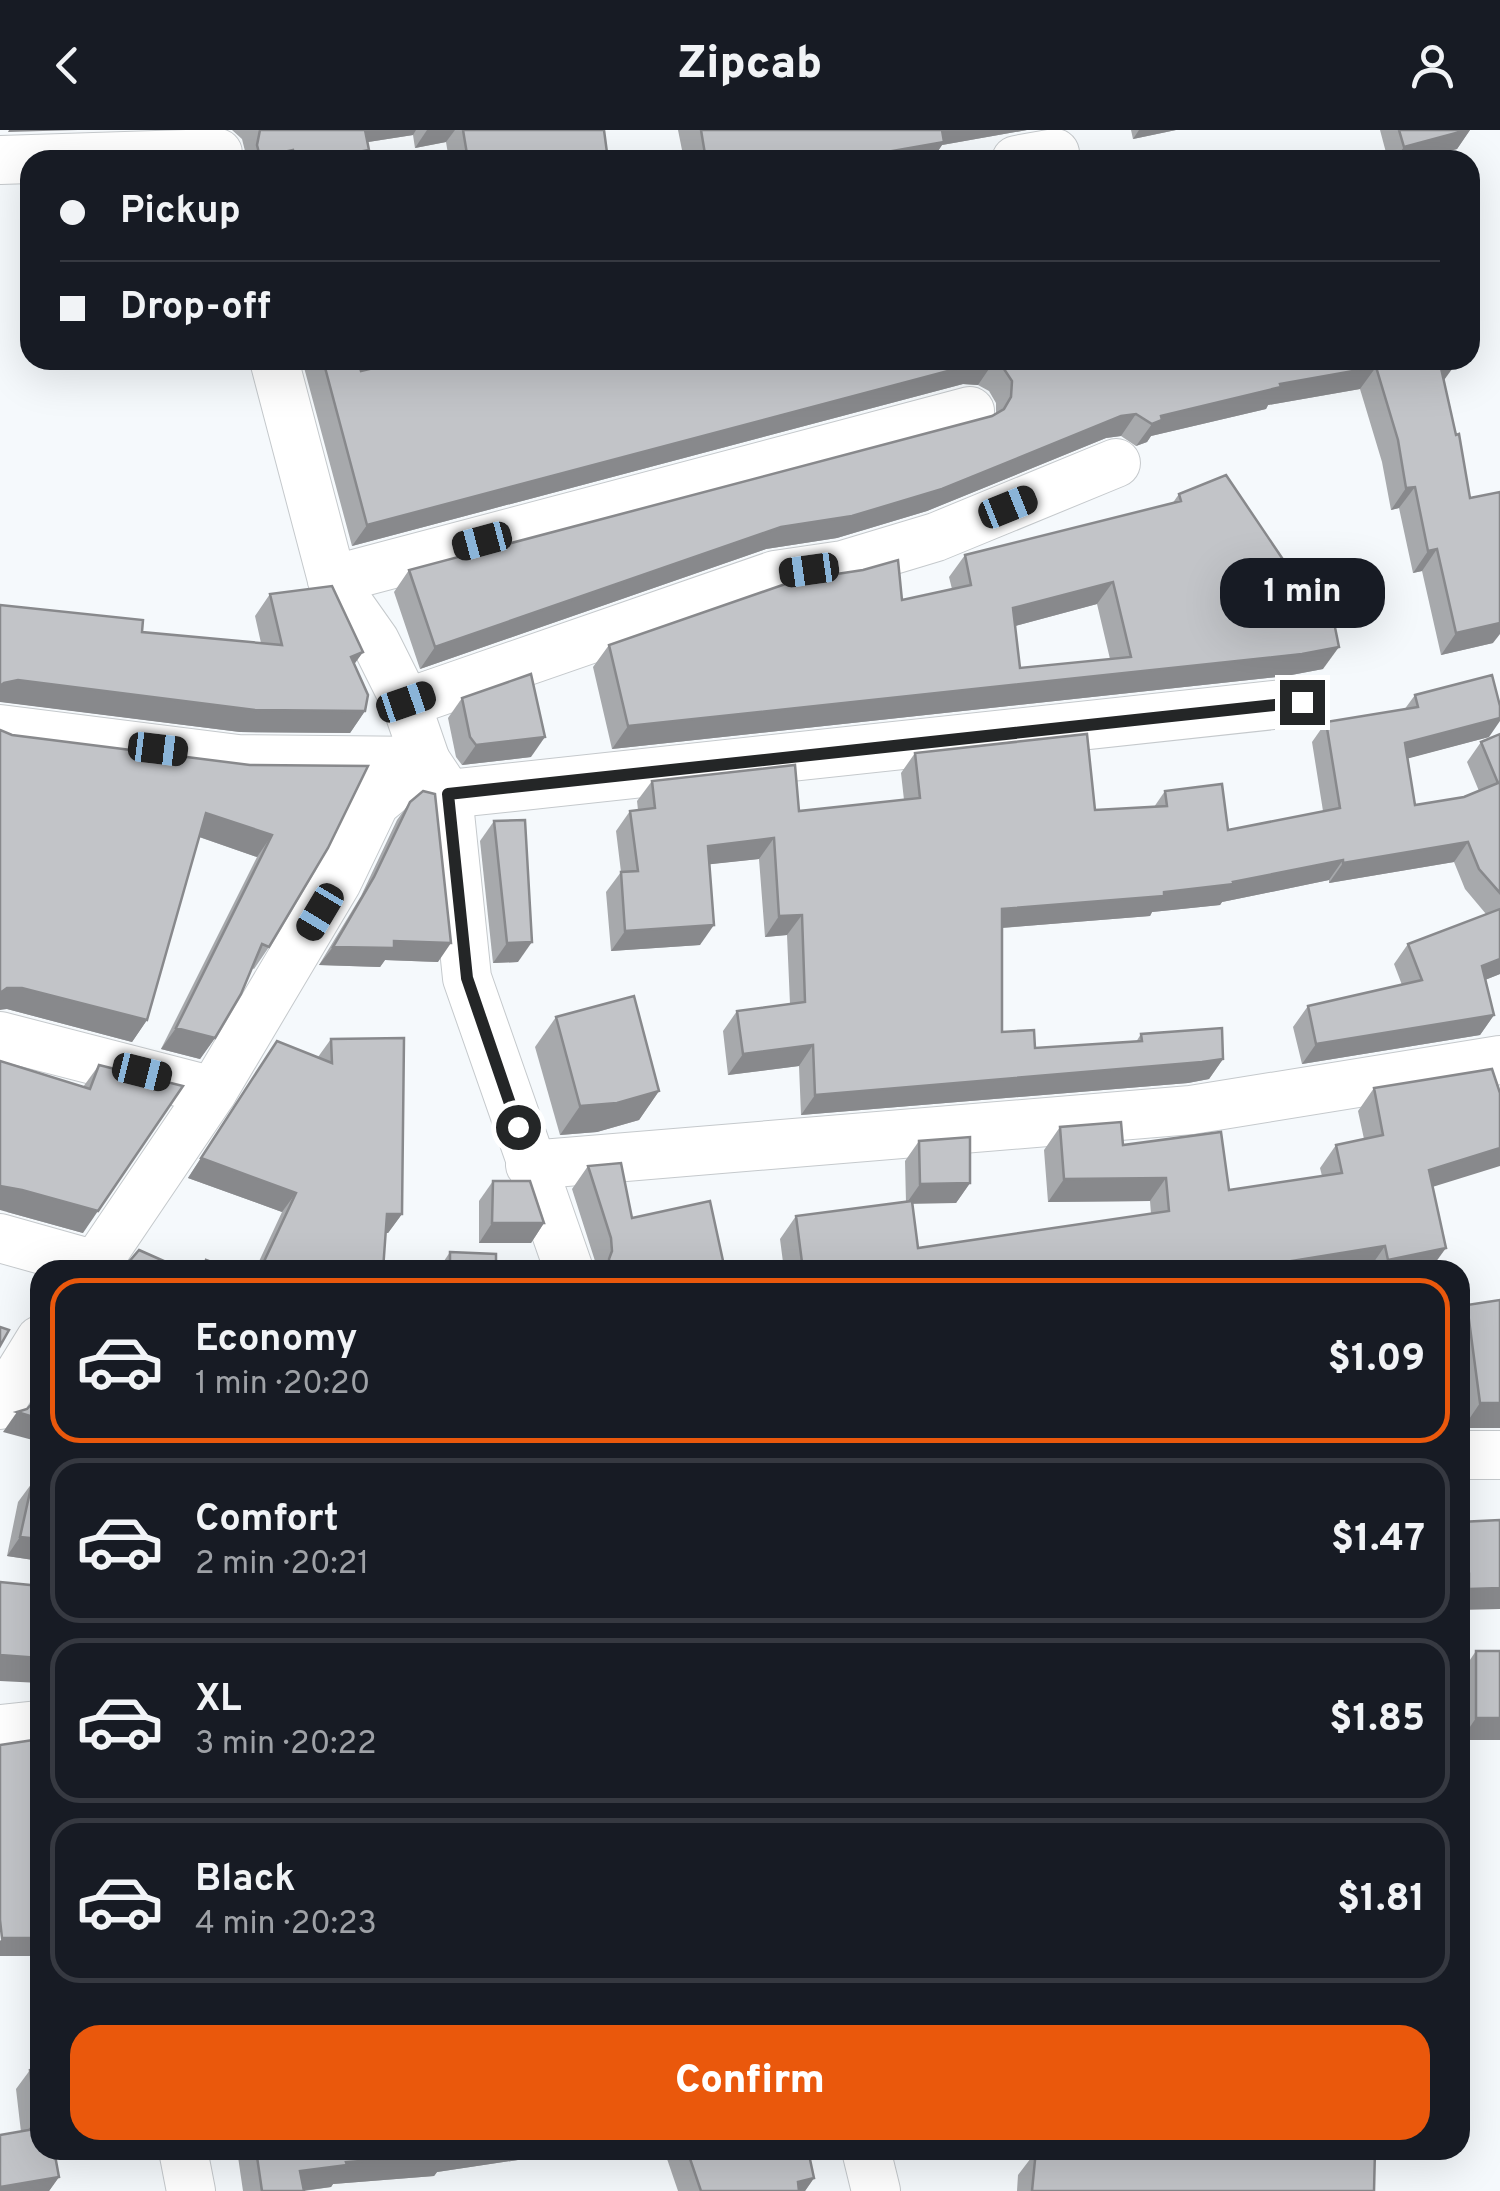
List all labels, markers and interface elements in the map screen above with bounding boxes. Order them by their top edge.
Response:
text: Zipcab [678,37,822,94]
icon: back [40,38,95,93]
icon: person [1405,38,1460,93]
text: Pickup [120,188,241,237]
text: Drop-off [120,284,271,333]
car [975,482,1041,532]
car [449,519,515,563]
car [777,551,841,589]
callout: 1 min [1220,557,1384,627]
text: 1 min [1263,573,1342,613]
car [373,678,439,726]
route end [1280,680,1325,725]
car [126,730,190,768]
car [292,879,348,945]
car [109,1050,175,1094]
route start [496,1105,541,1150]
icon: car [75,1316,165,1406]
text: Economy [195,1316,357,1365]
text: $1.09 [1328,1336,1425,1385]
text: 1 min · 20:20 [195,1365,370,1405]
icon: car [75,1496,165,1586]
text: Comfort [195,1496,339,1545]
text: $1.47 [1331,1516,1425,1565]
text: 2 min · 20:21 [195,1545,369,1585]
icon: car [75,1676,165,1766]
text: XL [195,1676,242,1725]
text: $1.85 [1329,1696,1425,1745]
text: 3 min · 20:22 [195,1725,377,1765]
icon: car [75,1856,165,1946]
text: Black [195,1856,295,1905]
text: $1.81 [1337,1876,1425,1925]
text: 4 min · 20:23 [195,1905,377,1945]
button: Confirm [70,2025,1430,2140]

